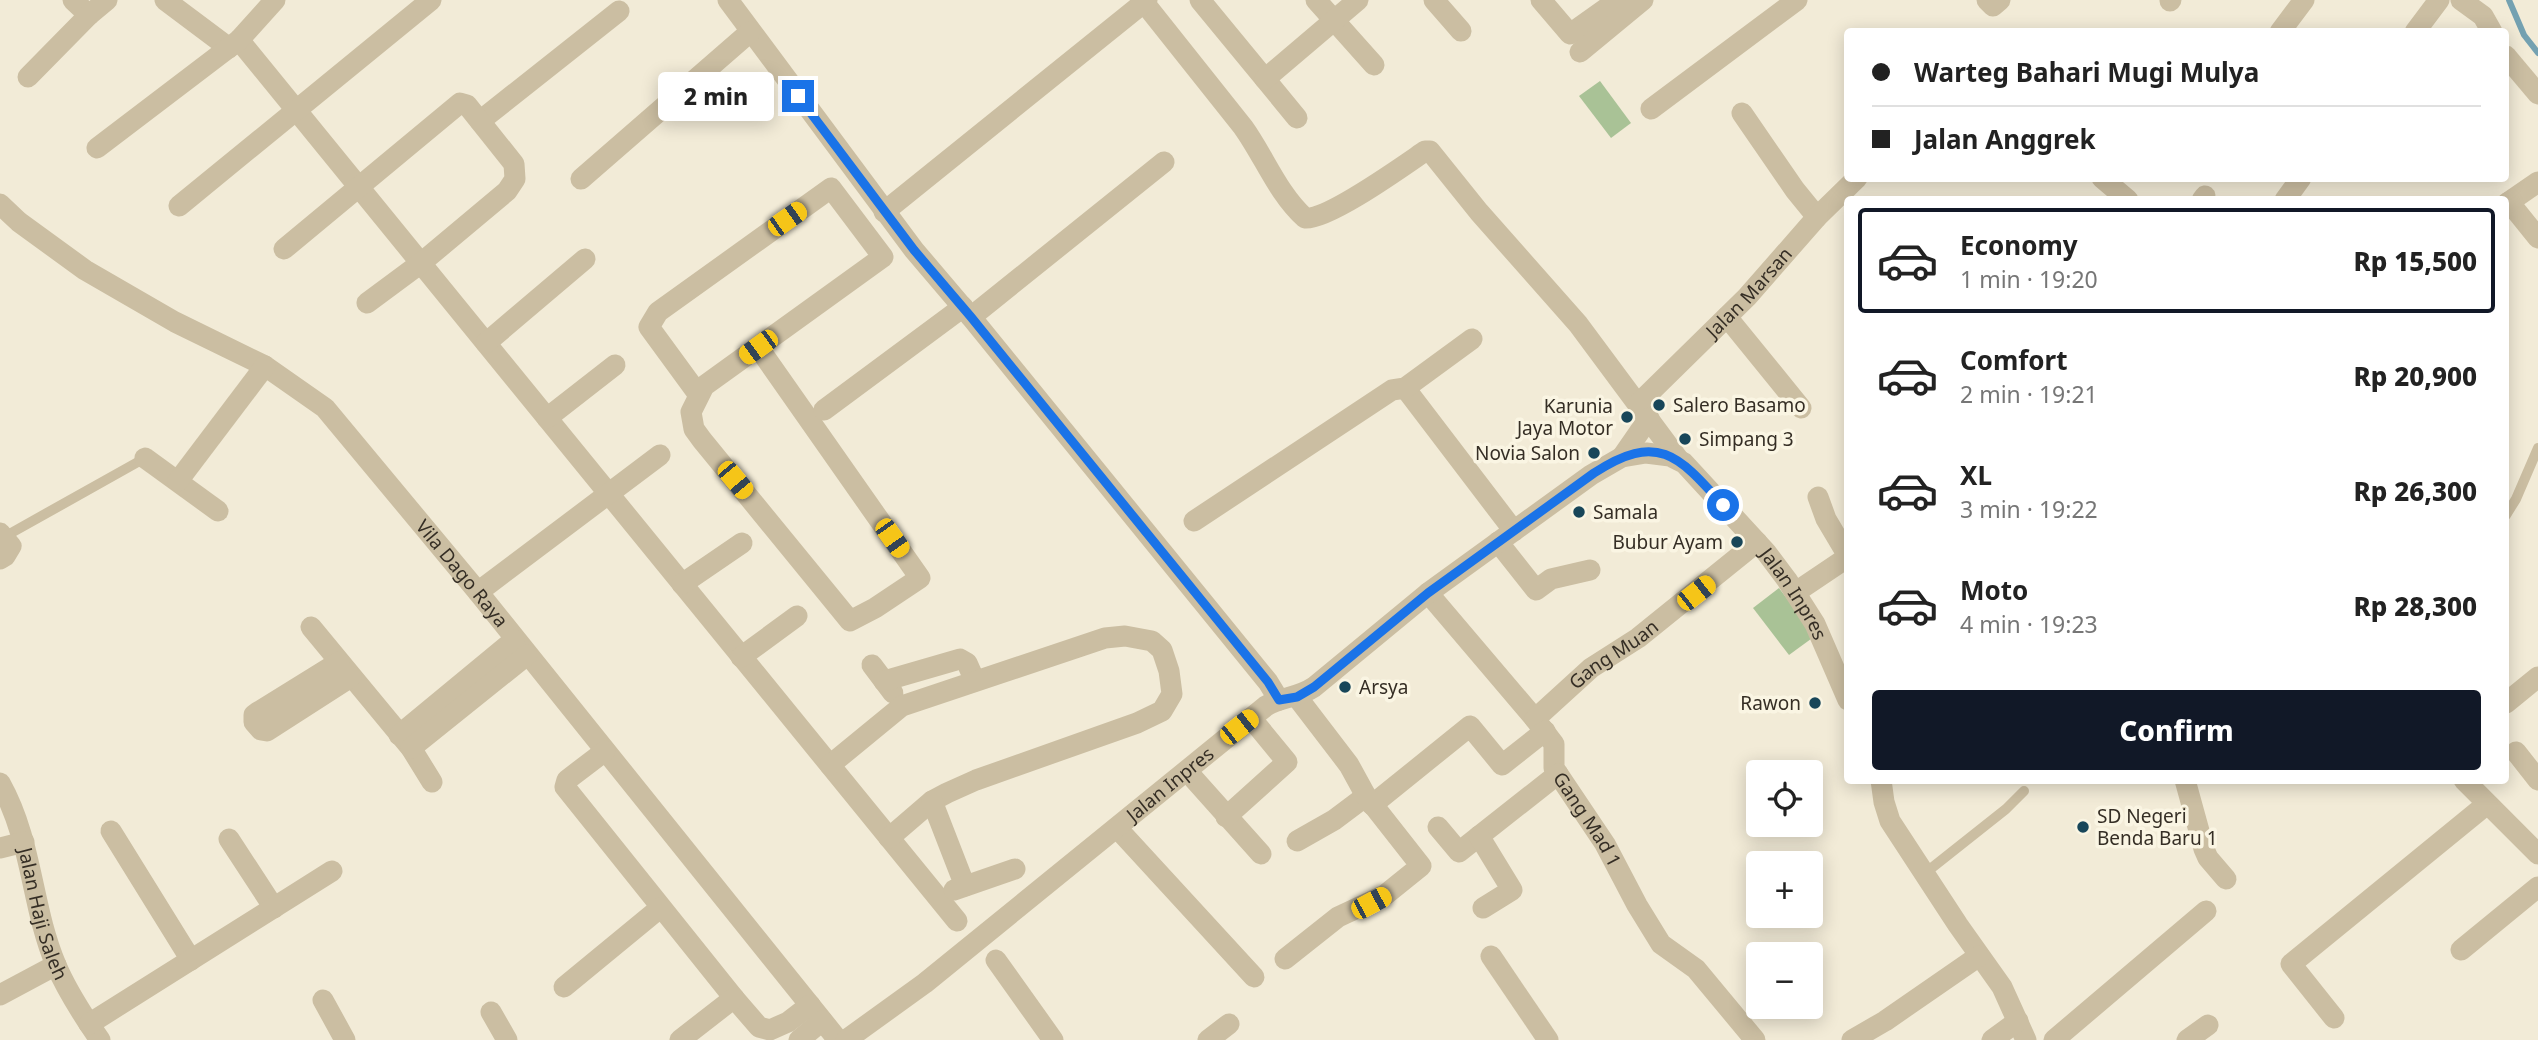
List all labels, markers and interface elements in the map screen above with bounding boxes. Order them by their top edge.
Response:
text: Warteg Bahari Mugi Mulya [1914,54,2259,90]
callout: 2 min [658,72,774,120]
text: 2 min [684,80,748,112]
route end [782,80,814,112]
text: Jalan Anggrek [1914,121,2096,157]
car [764,198,811,240]
text: Economy [1960,227,2078,263]
icon: car [1876,229,1939,292]
street label: Jalan Marsan [1699,241,1798,345]
text: Rp 15,500 [2354,243,2477,279]
text: 1 min · 19:20 [1960,263,2098,295]
car [735,326,782,368]
text: Comfort [1960,342,2068,378]
icon: car [1876,344,1939,407]
text: Rp 20,900 [2354,358,2477,394]
text: 2 min · 19:21 [1960,378,2098,410]
place label: Salero Basamo [1673,392,1806,418]
place label: Karunia Jaya Motor [1515,393,1613,441]
marker: Salero Basamo [1651,397,1667,413]
marker: Karunia Jaya Motor [1619,409,1635,425]
place label: Simpang 3 [1699,426,1794,452]
marker: Simpang 3 [1677,431,1693,447]
place label: Novia Salon [1475,440,1580,466]
marker: Novia Salon [1586,445,1602,461]
car [714,457,757,503]
text: XL [1960,457,1992,493]
icon: car [1876,459,1939,522]
text: Rp 26,300 [2354,473,2477,509]
route start [1707,489,1739,521]
text: 3 min · 19:22 [1960,493,2098,525]
place label: Samala [1593,499,1658,525]
marker: Samala [1571,504,1587,520]
street label: Vila Dago Raya [410,514,514,633]
car [872,515,913,561]
place label: Bubur Ayam [1612,529,1723,555]
marker: Bubur Ayam [1729,534,1745,550]
street label: Jalan Inpres [1753,541,1833,644]
car [1673,572,1720,614]
text: Moto [1960,572,2028,608]
icon: car [1876,574,1939,637]
text: Rp 28,300 [2354,588,2477,624]
text: 4 min · 19:23 [1960,608,2098,640]
street label: Gang Muan [1563,614,1664,695]
place label: Arsya [1359,674,1408,700]
marker: Arsya [1337,679,1353,695]
place label: Rawon [1740,690,1801,716]
button: Confirm [1872,690,2481,770]
marker: Rawon [1807,695,1823,711]
car [1216,706,1263,748]
street label: Jalan Inpres [1119,741,1219,829]
map controls [1746,760,1823,1019]
button: locate [1746,760,1823,837]
street label: Gang Mad 1 [1547,767,1628,871]
place label: SD Negeri Benda Baru 1 [2097,803,2218,851]
marker: SD Negeri Benda Baru 1 [2075,819,2091,835]
street label: Jalan Haji Saleh [12,843,74,984]
button: + [1746,851,1823,928]
car [1348,884,1395,922]
button: − [1746,942,1823,1019]

